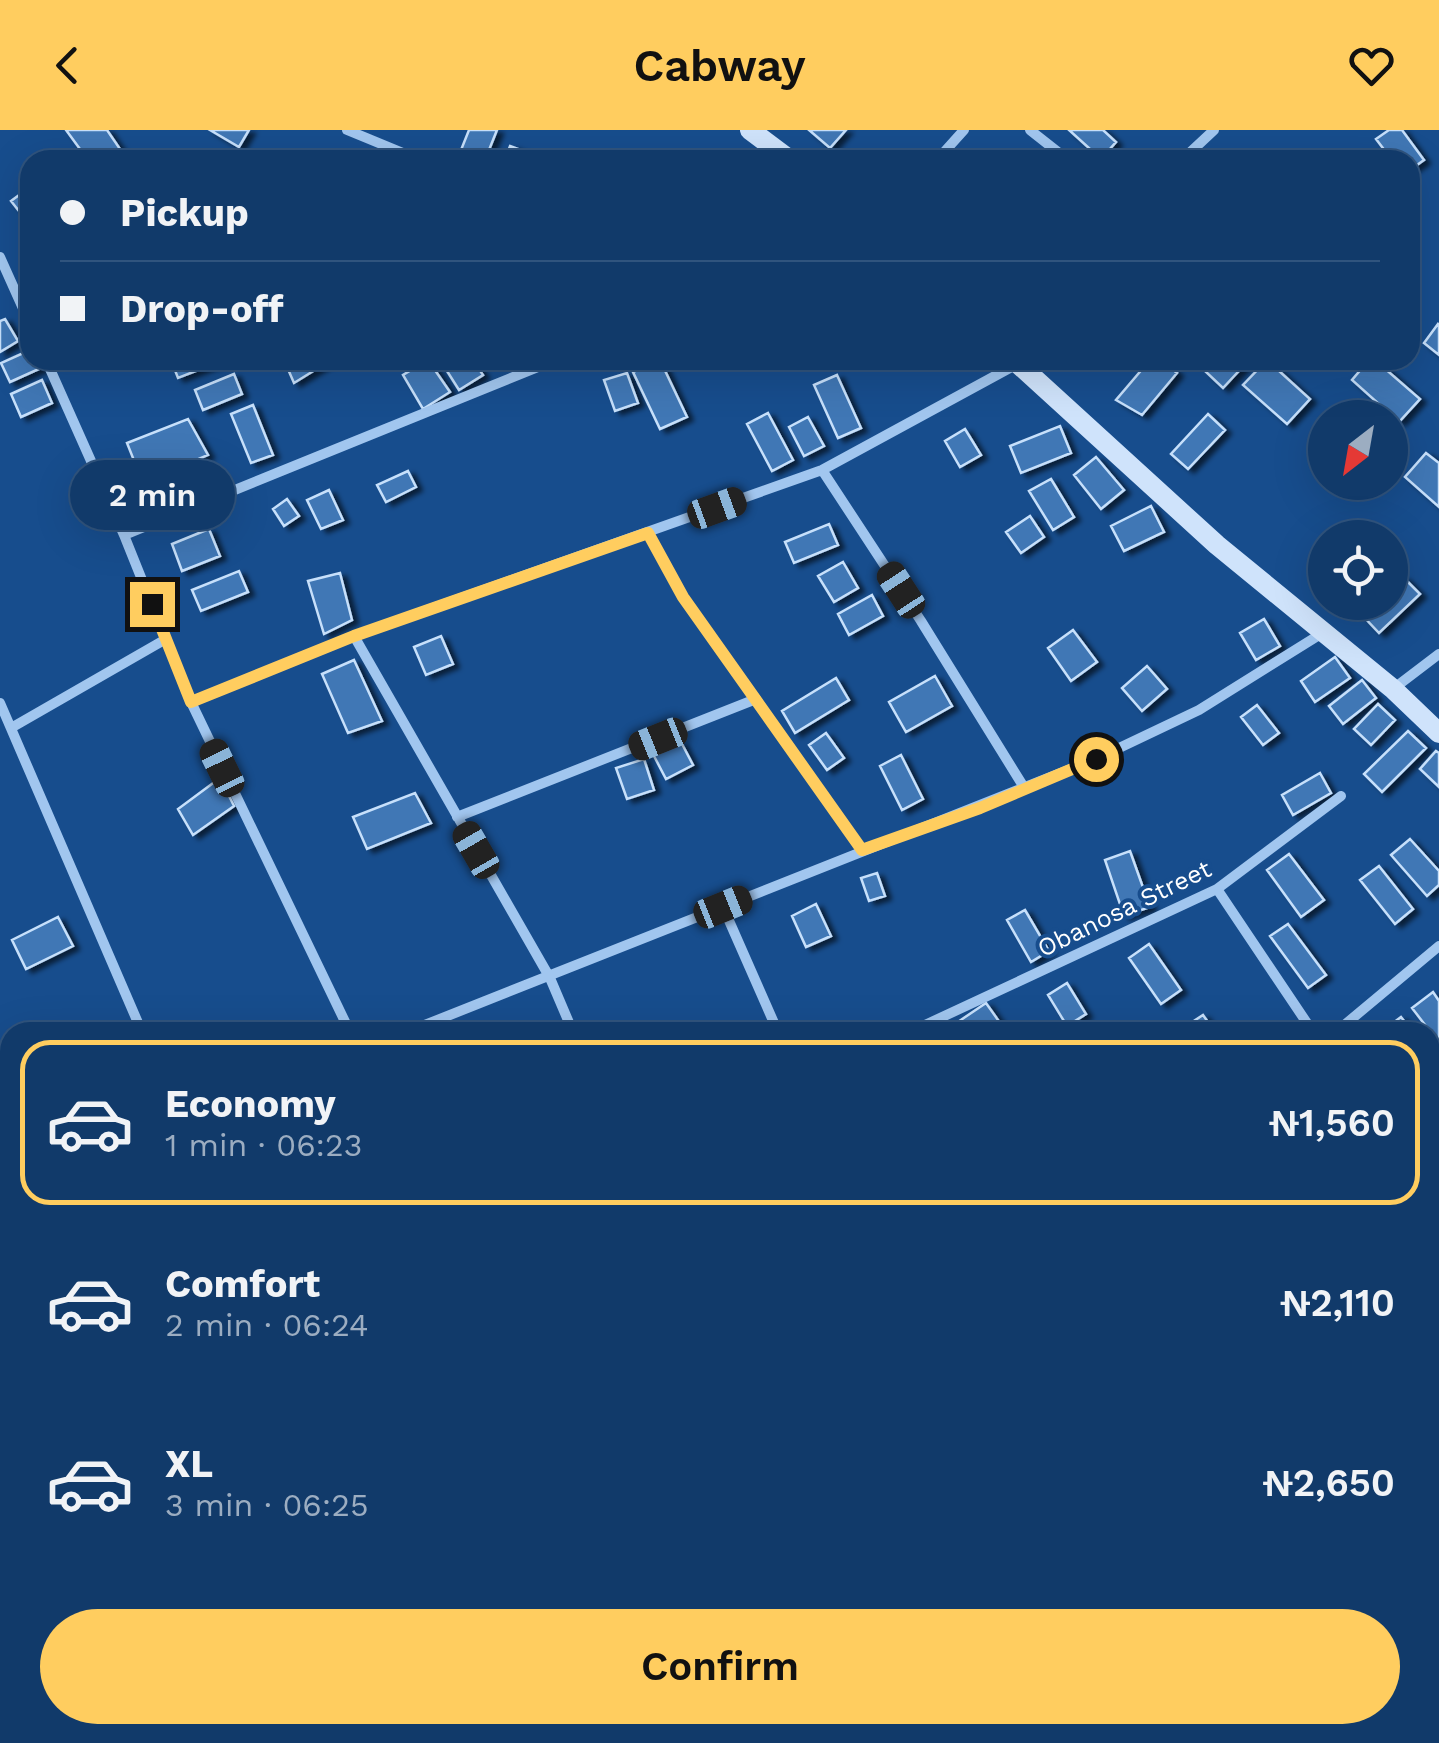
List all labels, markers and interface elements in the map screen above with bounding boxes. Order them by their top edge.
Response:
icon: back [40,38,95,93]
icon: heart [1344,38,1399,93]
text: Cabway [633,39,806,92]
text: Pickup [120,191,249,235]
text: Drop-off [120,287,284,331]
north arrow [1308,400,1408,500]
map controls [1308,400,1408,620]
callout: 2 min [70,459,234,529]
text: 2 min [109,476,196,514]
car [684,484,750,532]
button: locate [1308,520,1408,620]
car [872,557,930,623]
route end [130,582,175,627]
car [625,714,691,764]
car [195,734,249,802]
route start [1074,737,1119,782]
car [448,817,504,883]
street label: Obanosa Street [1033,854,1216,963]
car [690,882,756,932]
icon: car [45,1078,135,1168]
text: Economy [165,1082,336,1126]
text: ₦1,560 [1269,1101,1395,1145]
text: 1 min · 06:23 [165,1126,362,1164]
icon: car [45,1258,135,1348]
text: Comfort [165,1262,320,1306]
text: ₦2,110 [1280,1281,1395,1325]
text: 2 min · 06:24 [165,1306,369,1344]
icon: car [45,1438,135,1528]
text: XL [165,1442,213,1486]
text: ₦2,650 [1262,1461,1395,1505]
text: 3 min · 06:25 [165,1486,369,1524]
button: Confirm [40,1609,1400,1724]

